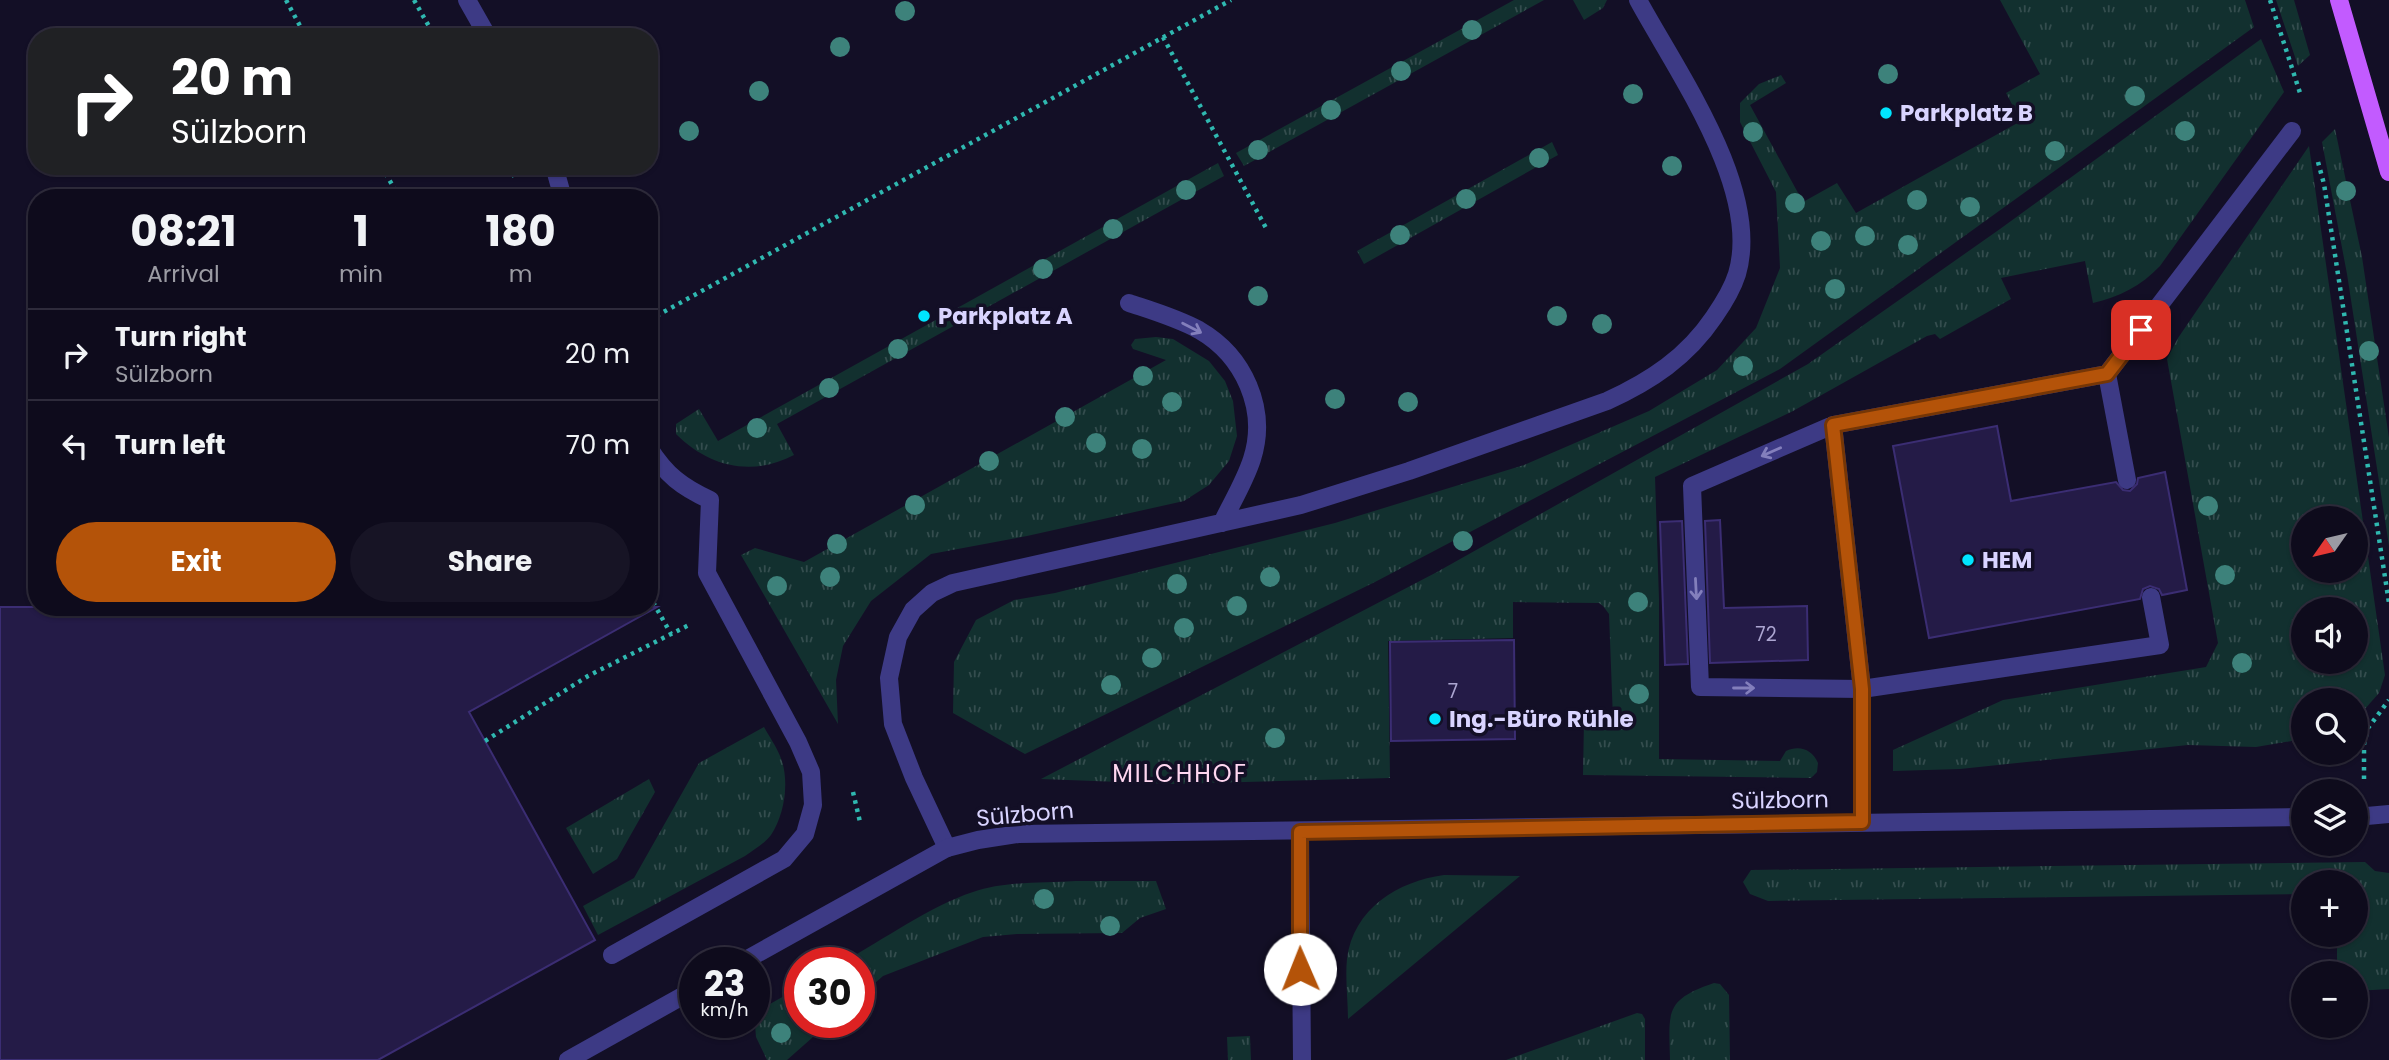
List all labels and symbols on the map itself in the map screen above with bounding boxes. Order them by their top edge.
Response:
place label: Parkplatz B [1900,97,2033,129]
marker: Parkplatz B [1878,105,1894,121]
place label: Parkplatz A [938,300,1073,332]
pin [2111,300,2171,360]
marker: Parkplatz A [916,308,932,324]
one-way arrow [1182,321,1202,335]
one-way arrow [1760,446,1782,459]
north arrow [2291,506,2368,583]
place label: HEM [1982,544,2032,576]
marker: HEM [1960,552,1976,568]
one-way arrow [1689,577,1702,600]
house number: 72 [1755,621,1777,648]
house number: 7 [1448,678,1458,705]
one-way arrow [1733,681,1756,695]
place label: Ing.-Büro Rühle [1449,703,1634,735]
marker: Ing.-Büro Rühle [1427,711,1443,727]
district label: MILCHHOF [1112,757,1248,790]
street label: Sülzborn [1731,783,1829,817]
street label: Sülzborn [975,794,1075,834]
position arrow [1263,932,1337,1006]
speed limit sign: 30 [784,947,875,1038]

